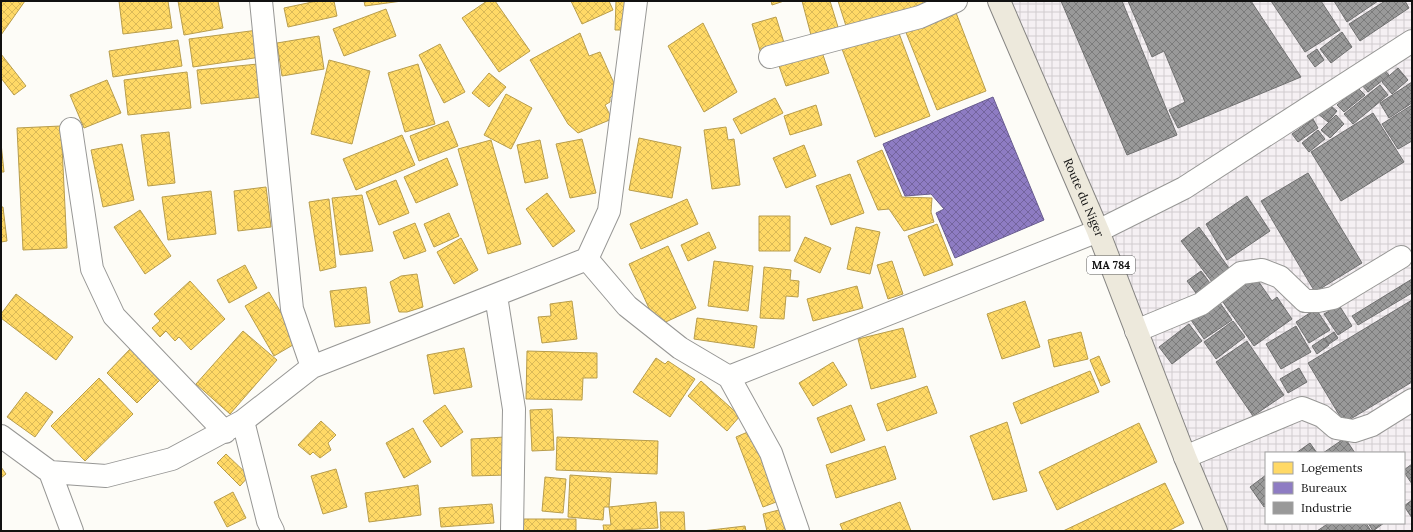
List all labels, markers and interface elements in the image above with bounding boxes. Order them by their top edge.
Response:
street label: Route du Niger [1061,156,1108,240]
road number: MA 784 [1087,256,1135,274]
legend [1265,452,1405,524]
text: Logements [1301,460,1363,475]
text: Bureaux [1301,480,1347,495]
text: Industrie [1301,500,1352,515]

